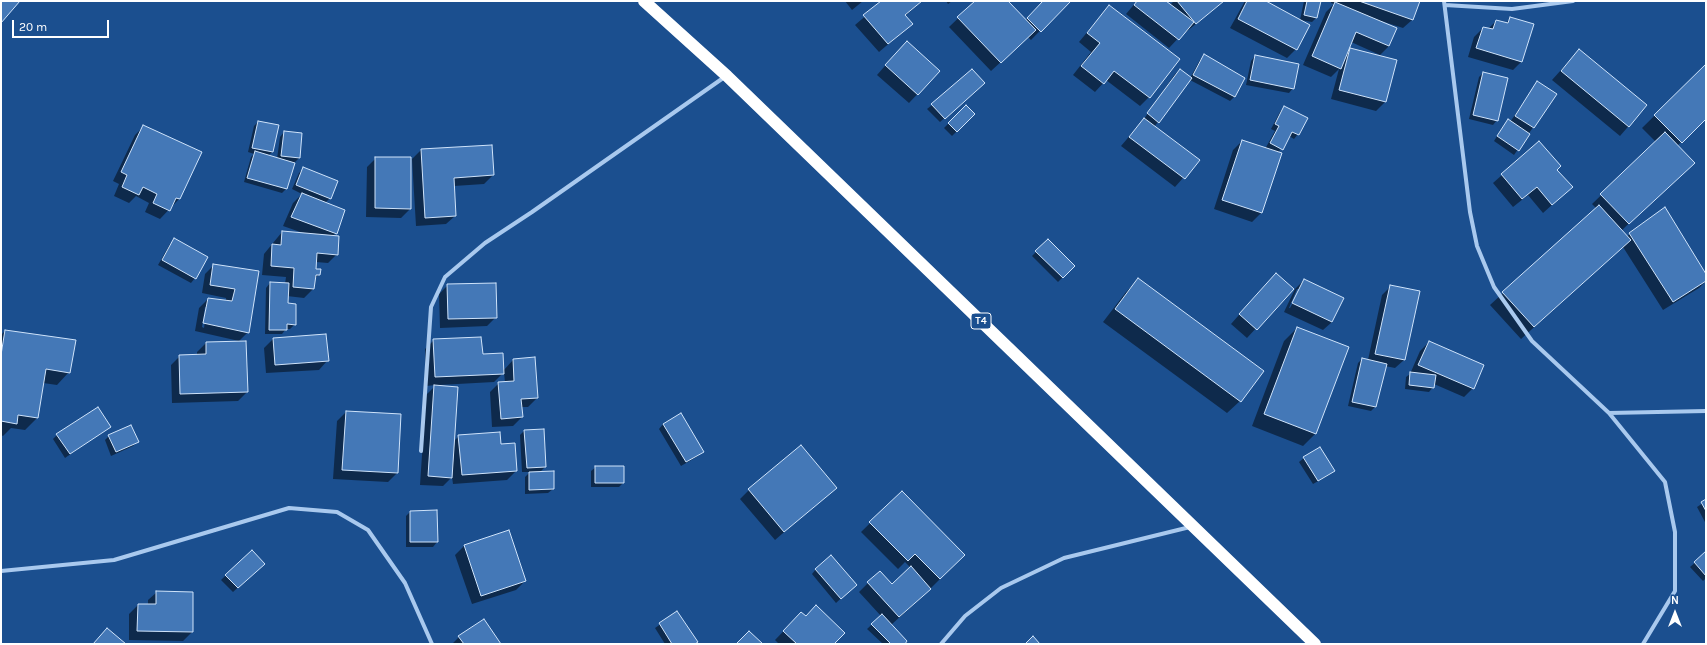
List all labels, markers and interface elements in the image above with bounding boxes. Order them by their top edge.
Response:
scale bar [14,12,111,38]
text: 20 m [19,20,47,34]
road number: T4 [971,313,991,329]
north arrow [1655,593,1695,633]
text: N [1671,594,1679,607]

